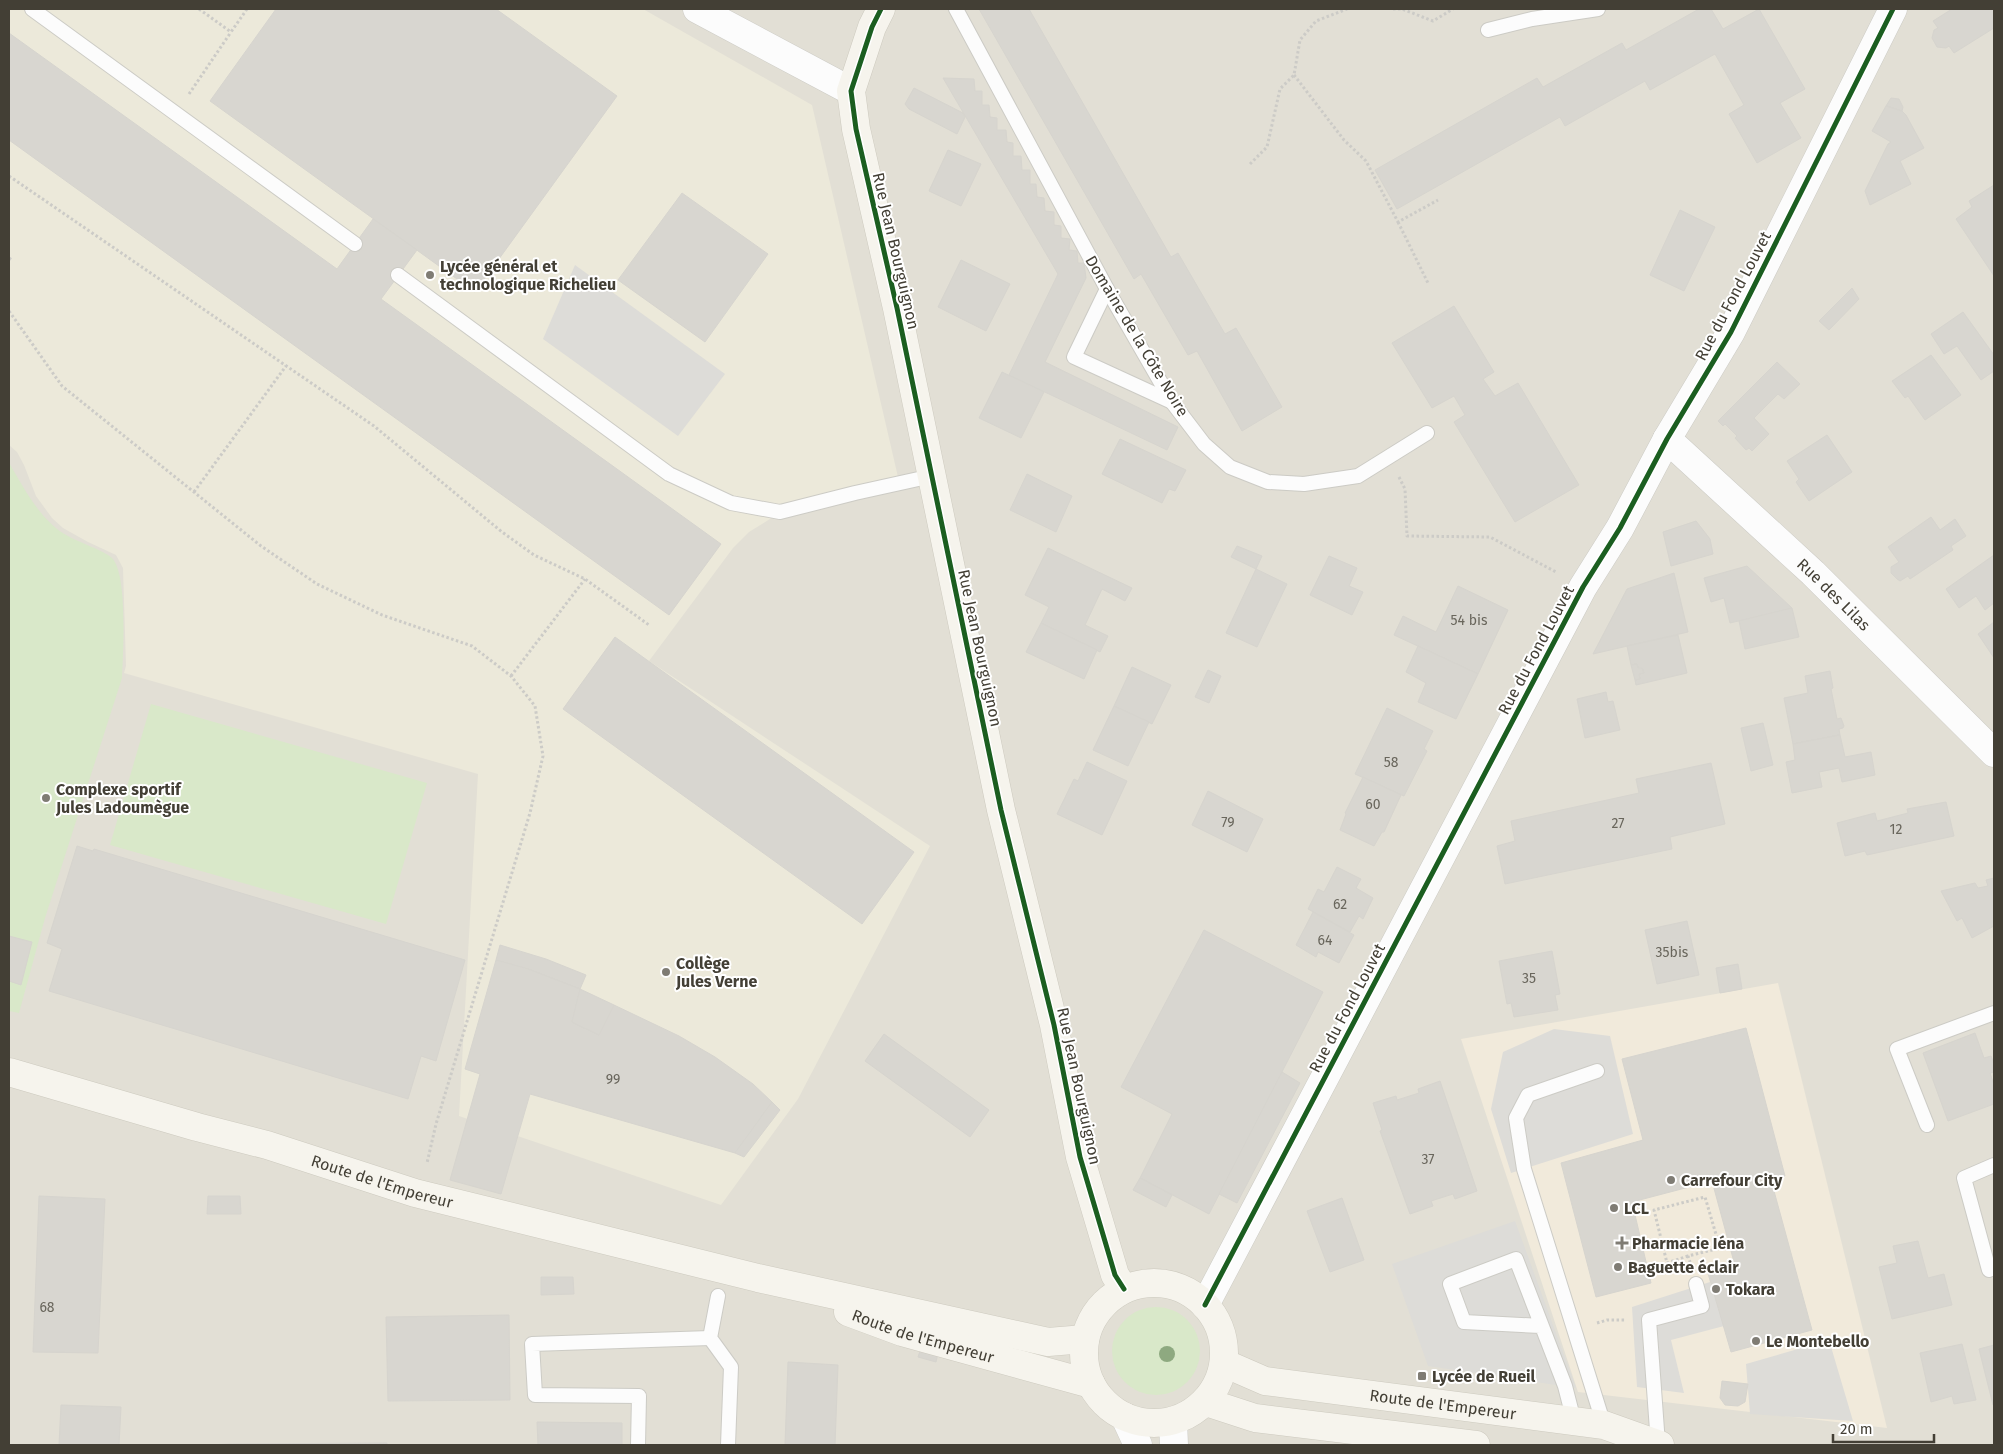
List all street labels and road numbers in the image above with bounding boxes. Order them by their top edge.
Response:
street label: Rue Jean Bourguignon [869,171,923,331]
street label: Rue du Fond Louvet [1691,228,1775,364]
street label: Domaine de la Côte Noire [1081,252,1193,420]
street label: Rue des Lilas [1793,554,1875,634]
street label: Rue Jean Bourguignon [954,568,1006,728]
street label: Rue du Fond Louvet [1494,582,1578,718]
street label: Rue du Fond Louvet [1305,940,1389,1076]
street label: Rue Jean Bourguignon [1053,1006,1105,1166]
street label: Route de l'Empereur [309,1150,456,1212]
street label: Route de l'Empereur [850,1305,997,1367]
street label: Route de l'Empereur [1369,1385,1518,1423]

